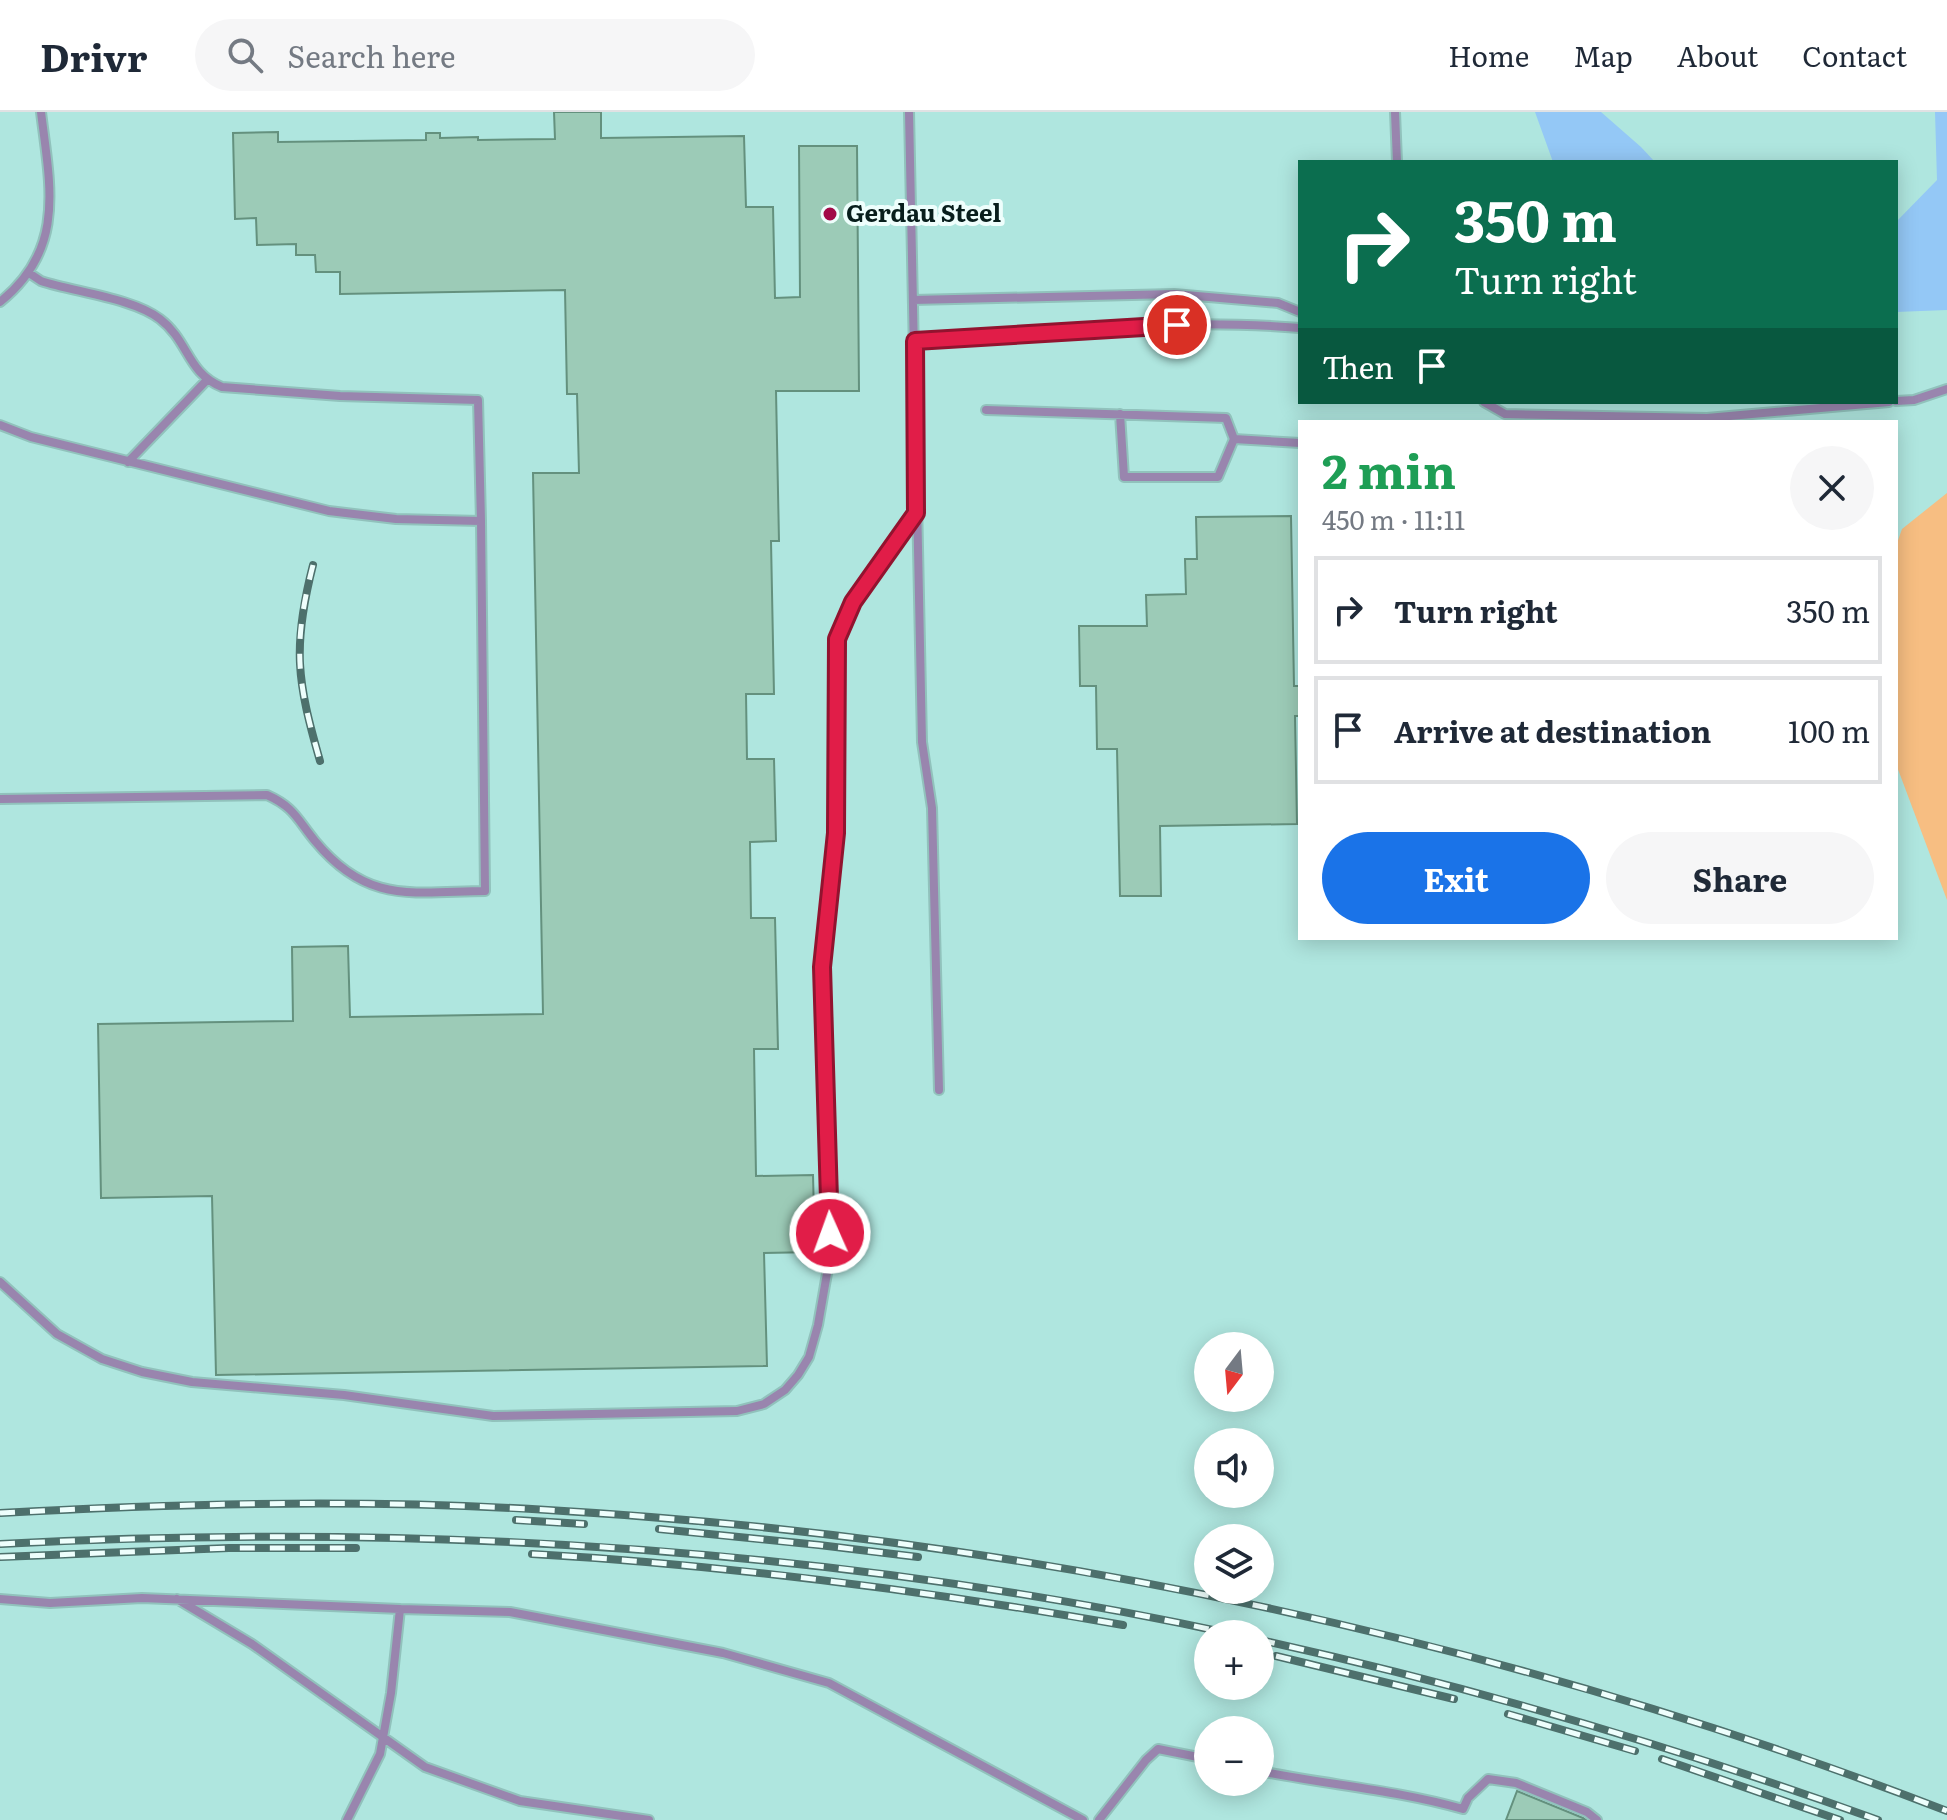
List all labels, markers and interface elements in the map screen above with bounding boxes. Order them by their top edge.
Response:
search box [195,19,755,91]
text: Drivr [40,27,147,84]
icon: search [223,33,267,77]
text: Search here [287,33,456,77]
text: Home [1448,34,1529,76]
text: Map [1573,34,1633,76]
text: About [1677,34,1758,76]
text: Contact [1802,34,1907,76]
text: 350 m [1454,176,1617,259]
icon: right [1322,192,1426,296]
place label: Gerdau Steel [846,194,1001,229]
marker: Gerdau Steel [821,205,839,223]
text: Turn right [1454,252,1637,305]
pin [1143,291,1211,359]
icon: arrive [1155,303,1199,347]
text: Then [1322,344,1394,388]
icon: arrive [1410,344,1454,388]
text: 2 min [1322,433,1456,504]
button: close [1790,446,1874,530]
text: 450 m · 11:11 [1322,499,1465,538]
icon: right [1326,588,1370,632]
text: Turn right [1394,588,1558,632]
text: 350 m [1786,588,1870,632]
icon: arrive [1326,708,1370,752]
text: Arrive at destination [1394,708,1711,752]
text: 100 m [1788,708,1870,752]
button: Exit [1322,832,1590,924]
button: Share [1606,832,1874,924]
position arrow [788,1191,872,1275]
north arrow [1194,1332,1274,1412]
map controls [1194,1332,1274,1796]
button: sound [1194,1428,1274,1508]
button: layers [1194,1524,1274,1604]
button: + [1194,1620,1274,1700]
button: − [1194,1716,1274,1796]

